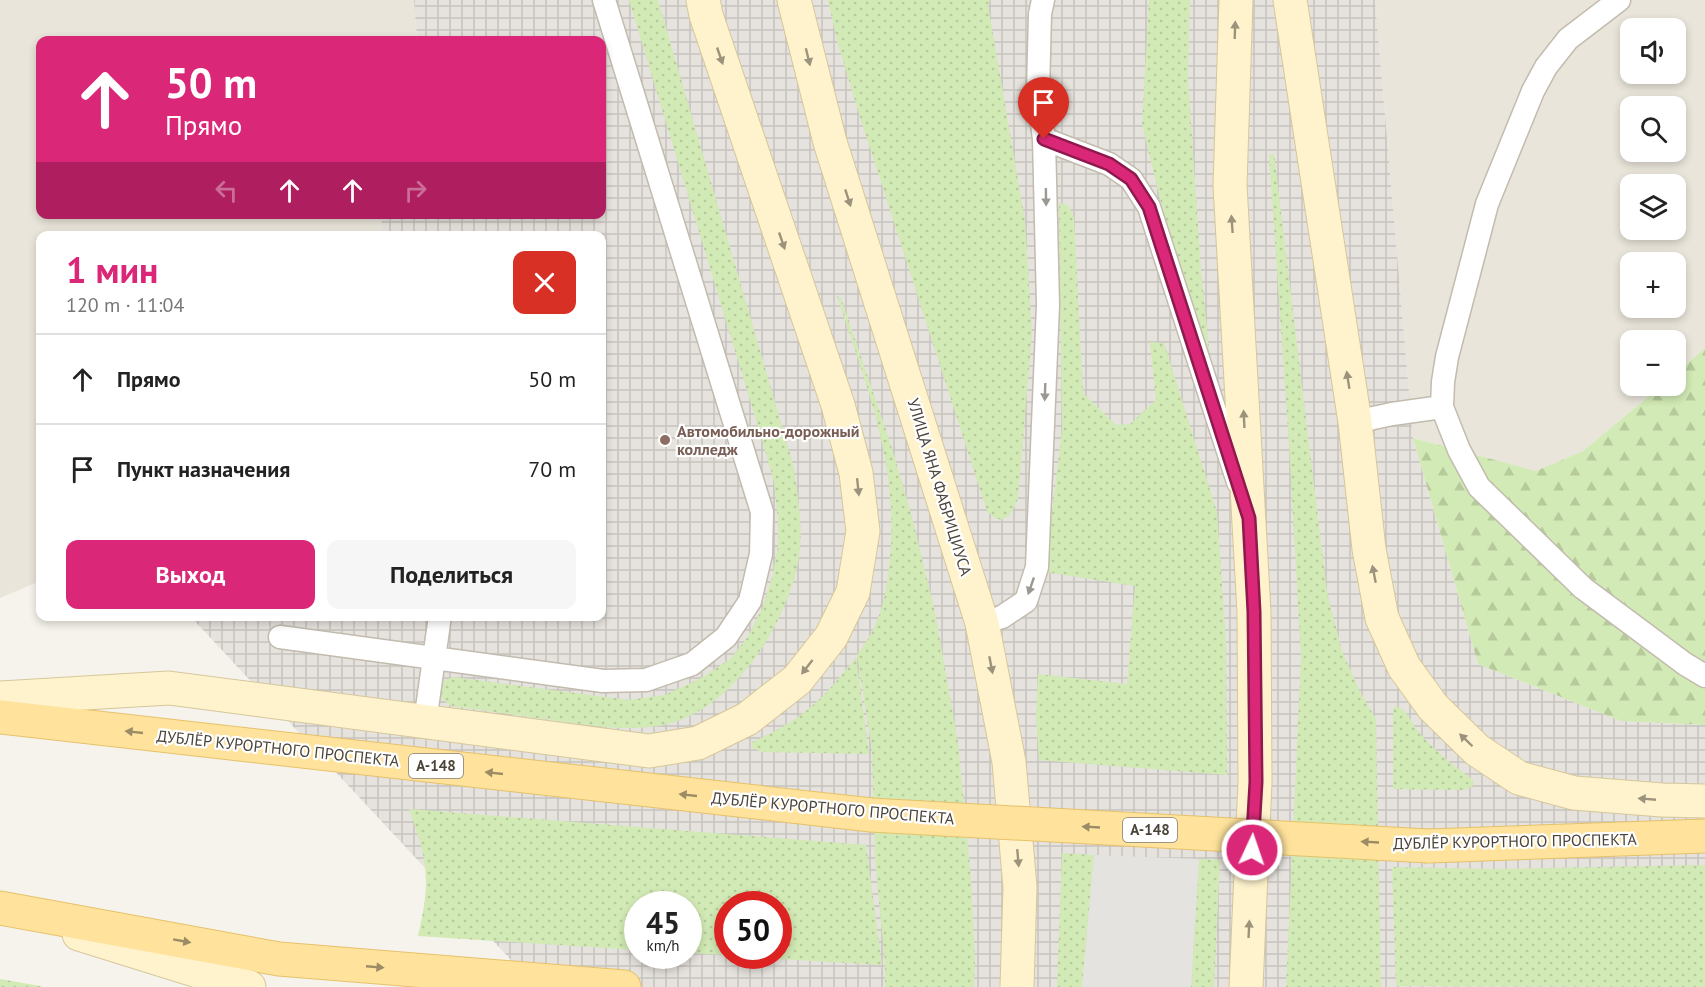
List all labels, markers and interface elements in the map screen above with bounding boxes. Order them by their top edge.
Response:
map controls [1620,18,1686,396]
button: sound [1620,18,1686,84]
one-way arrow [1230,20,1239,39]
one-way arrow [715,47,725,65]
one-way arrow [804,48,813,66]
text: 50 m [165,55,257,110]
icon: ahead [66,60,144,138]
pin [1018,77,1069,139]
icon: arrive [1027,86,1060,119]
button: search [1620,96,1686,162]
text: Прямо [165,108,242,142]
icon: left [210,174,243,207]
icon: ahead [273,174,306,207]
icon: ahead [336,174,369,207]
icon: right [399,174,432,207]
button: layers [1620,174,1686,240]
one-way arrow [1041,188,1050,207]
one-way arrow [843,189,853,207]
one-way arrow [1228,215,1237,234]
one-way arrow [777,232,787,250]
text: 1 мин [66,246,158,293]
button: close [513,251,576,314]
button: + [1620,252,1686,318]
text: 120 m · 11:04 [66,292,184,318]
button: − [1620,330,1686,396]
icon: ahead [66,363,99,396]
text: Прямо [117,365,180,393]
text: 50 m [528,365,576,393]
one-way arrow [1344,371,1353,390]
one-way arrow [1040,383,1049,402]
street label: УЛИЦА ЯНА ФАБРИЦИУСА [903,396,977,579]
one-way arrow [1239,409,1249,428]
place label: Автомобильно-дорожный колледж [677,421,860,459]
marker: Автомобильно-дорожный колледж [658,433,672,447]
icon: arrive [66,453,99,486]
text: Пункт назначения [117,455,290,483]
text: 70 m [528,455,576,483]
one-way arrow [853,478,863,497]
button: Выход [66,540,315,609]
button: Поделиться [327,540,576,609]
one-way arrow [1369,564,1378,583]
one-way arrow [1026,577,1036,595]
one-way arrow [987,656,996,675]
one-way arrow [801,660,813,675]
street label: ДУБЛЁР КУРОРТНОГО ПРОСПЕКТА [156,725,401,771]
one-way arrow [124,727,143,737]
one-way arrow [1459,733,1474,747]
road number: А-148 [409,754,463,778]
one-way arrow [485,768,504,778]
street label: ДУБЛЁР КУРОРТНОГО ПРОСПЕКТА [711,787,956,829]
one-way arrow [679,790,698,799]
one-way arrow [1637,794,1656,804]
road number: А-148 [1123,818,1177,842]
position arrow [1220,818,1284,882]
one-way arrow [1082,823,1101,832]
street label: ДУБЛЁР КУРОРТНОГО ПРОСПЕКТА [1393,829,1638,853]
one-way arrow [1360,838,1379,847]
one-way arrow [1013,848,1023,867]
speed limit sign: 50 [714,891,792,969]
text: 45 [646,903,680,942]
one-way arrow [1244,919,1253,938]
text: km/h [647,936,679,955]
one-way arrow [172,937,191,946]
one-way arrow [365,962,384,972]

